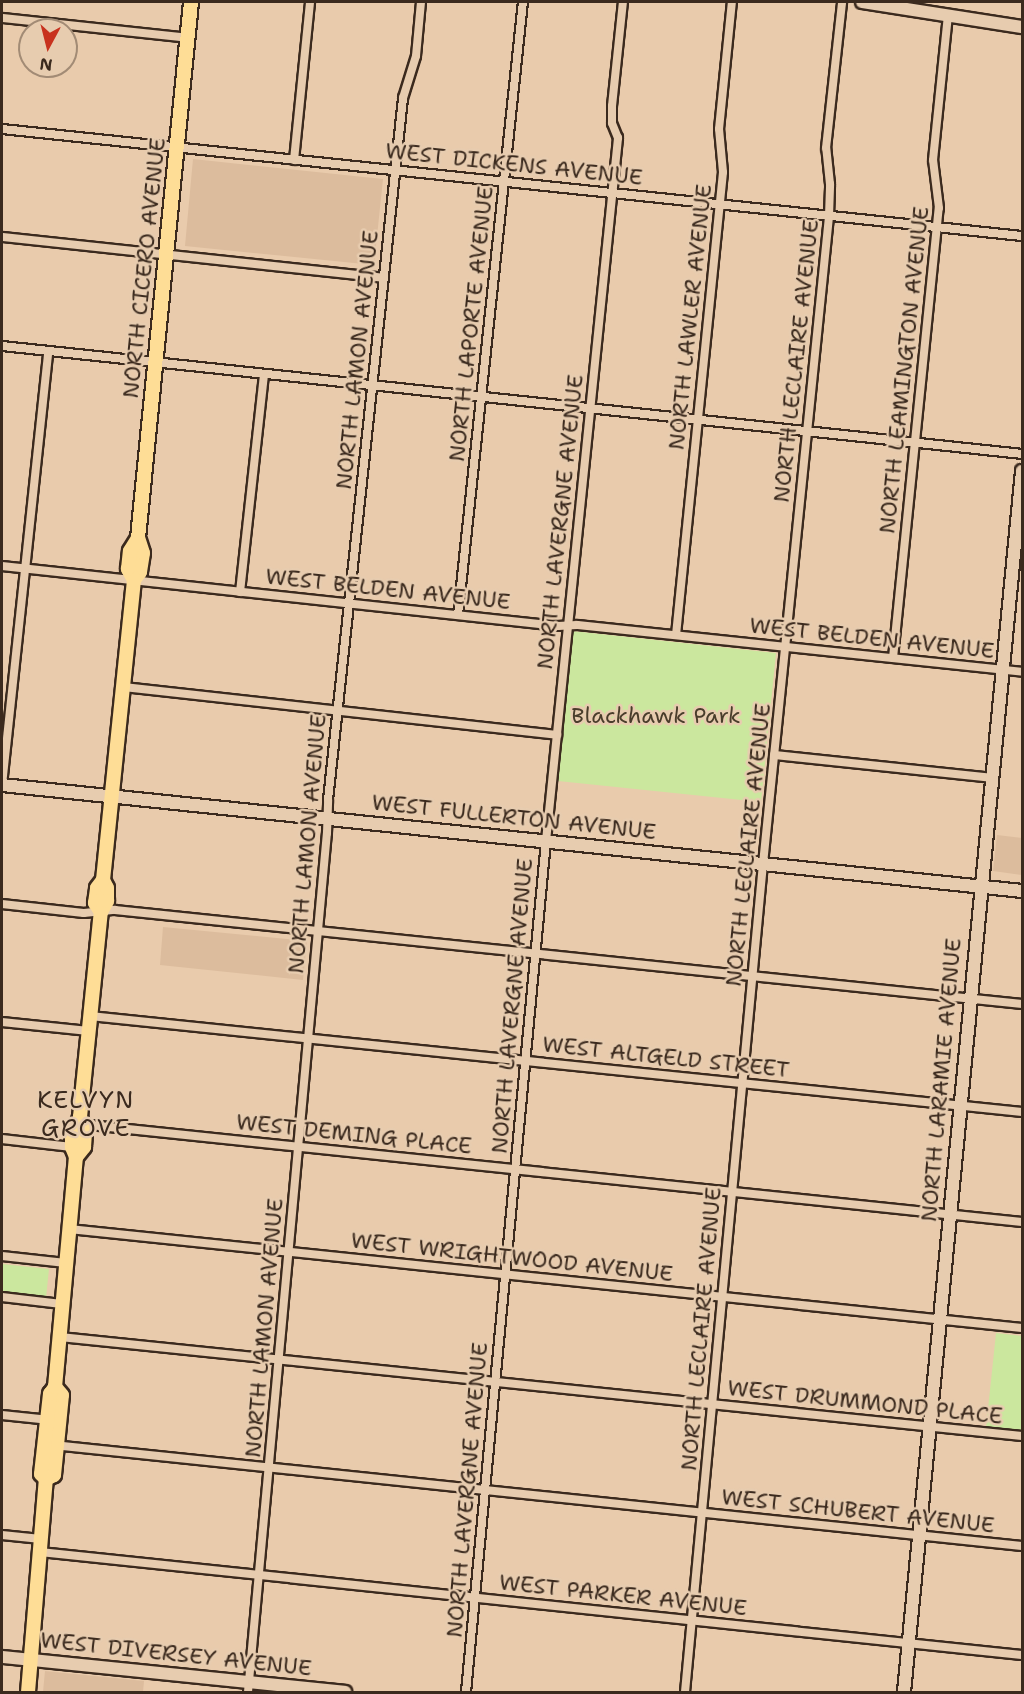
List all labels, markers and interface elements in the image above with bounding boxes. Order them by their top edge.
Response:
north arrow [18,18,78,78]
text: N [38,53,54,76]
street label: NORTH CICERO AVENUE [117,136,171,400]
street label: WEST DICKENS AVENUE [384,137,644,191]
street label: NORTH LAWLER AVENUE [663,183,717,451]
street label: NORTH LAPORTE AVENUE [443,185,499,463]
street label: NORTH LEAMINGTON AVENUE [874,205,934,535]
street label: NORTH LECLAIRE AVENUE [768,218,824,504]
street label: NORTH LAMON AVENUE [330,229,384,491]
street label: NORTH LAVERGNE AVENUE [531,373,589,671]
street label: WEST BELDEN AVENUE [264,563,512,615]
street label: WEST BELDEN AVENUE [748,612,996,664]
street label: NORTH LECLAIRE AVENUE [720,702,776,988]
park label: Blackhawk Park [571,703,741,729]
street label: NORTH LAMON AVENUE [283,713,331,975]
street label: WEST FULLERTON AVENUE [370,789,658,845]
street label: NORTH LAVERGNE AVENUE [486,857,538,1155]
street label: NORTH LARAMIE AVENUE [915,937,967,1223]
street label: WEST ALTGELD STREET [541,1031,791,1083]
district label: KELVYN GROVE [37,1087,135,1143]
street label: WEST DEMING PLACE [235,1108,473,1160]
street label: NORTH LECLAIRE AVENUE [675,1186,727,1472]
street label: NORTH LAMON AVENUE [240,1197,288,1459]
street label: WEST WRIGHTWOOD AVENUE [350,1227,674,1287]
street label: NORTH LAVERGNE AVENUE [441,1341,493,1639]
street label: WEST DRUMMOND PLACE [726,1374,1004,1430]
street label: WEST SCHUBERT AVENUE [720,1484,996,1538]
street label: WEST PARKER AVENUE [498,1569,748,1621]
street label: WEST DIVERSEY AVENUE [39,1627,313,1681]

